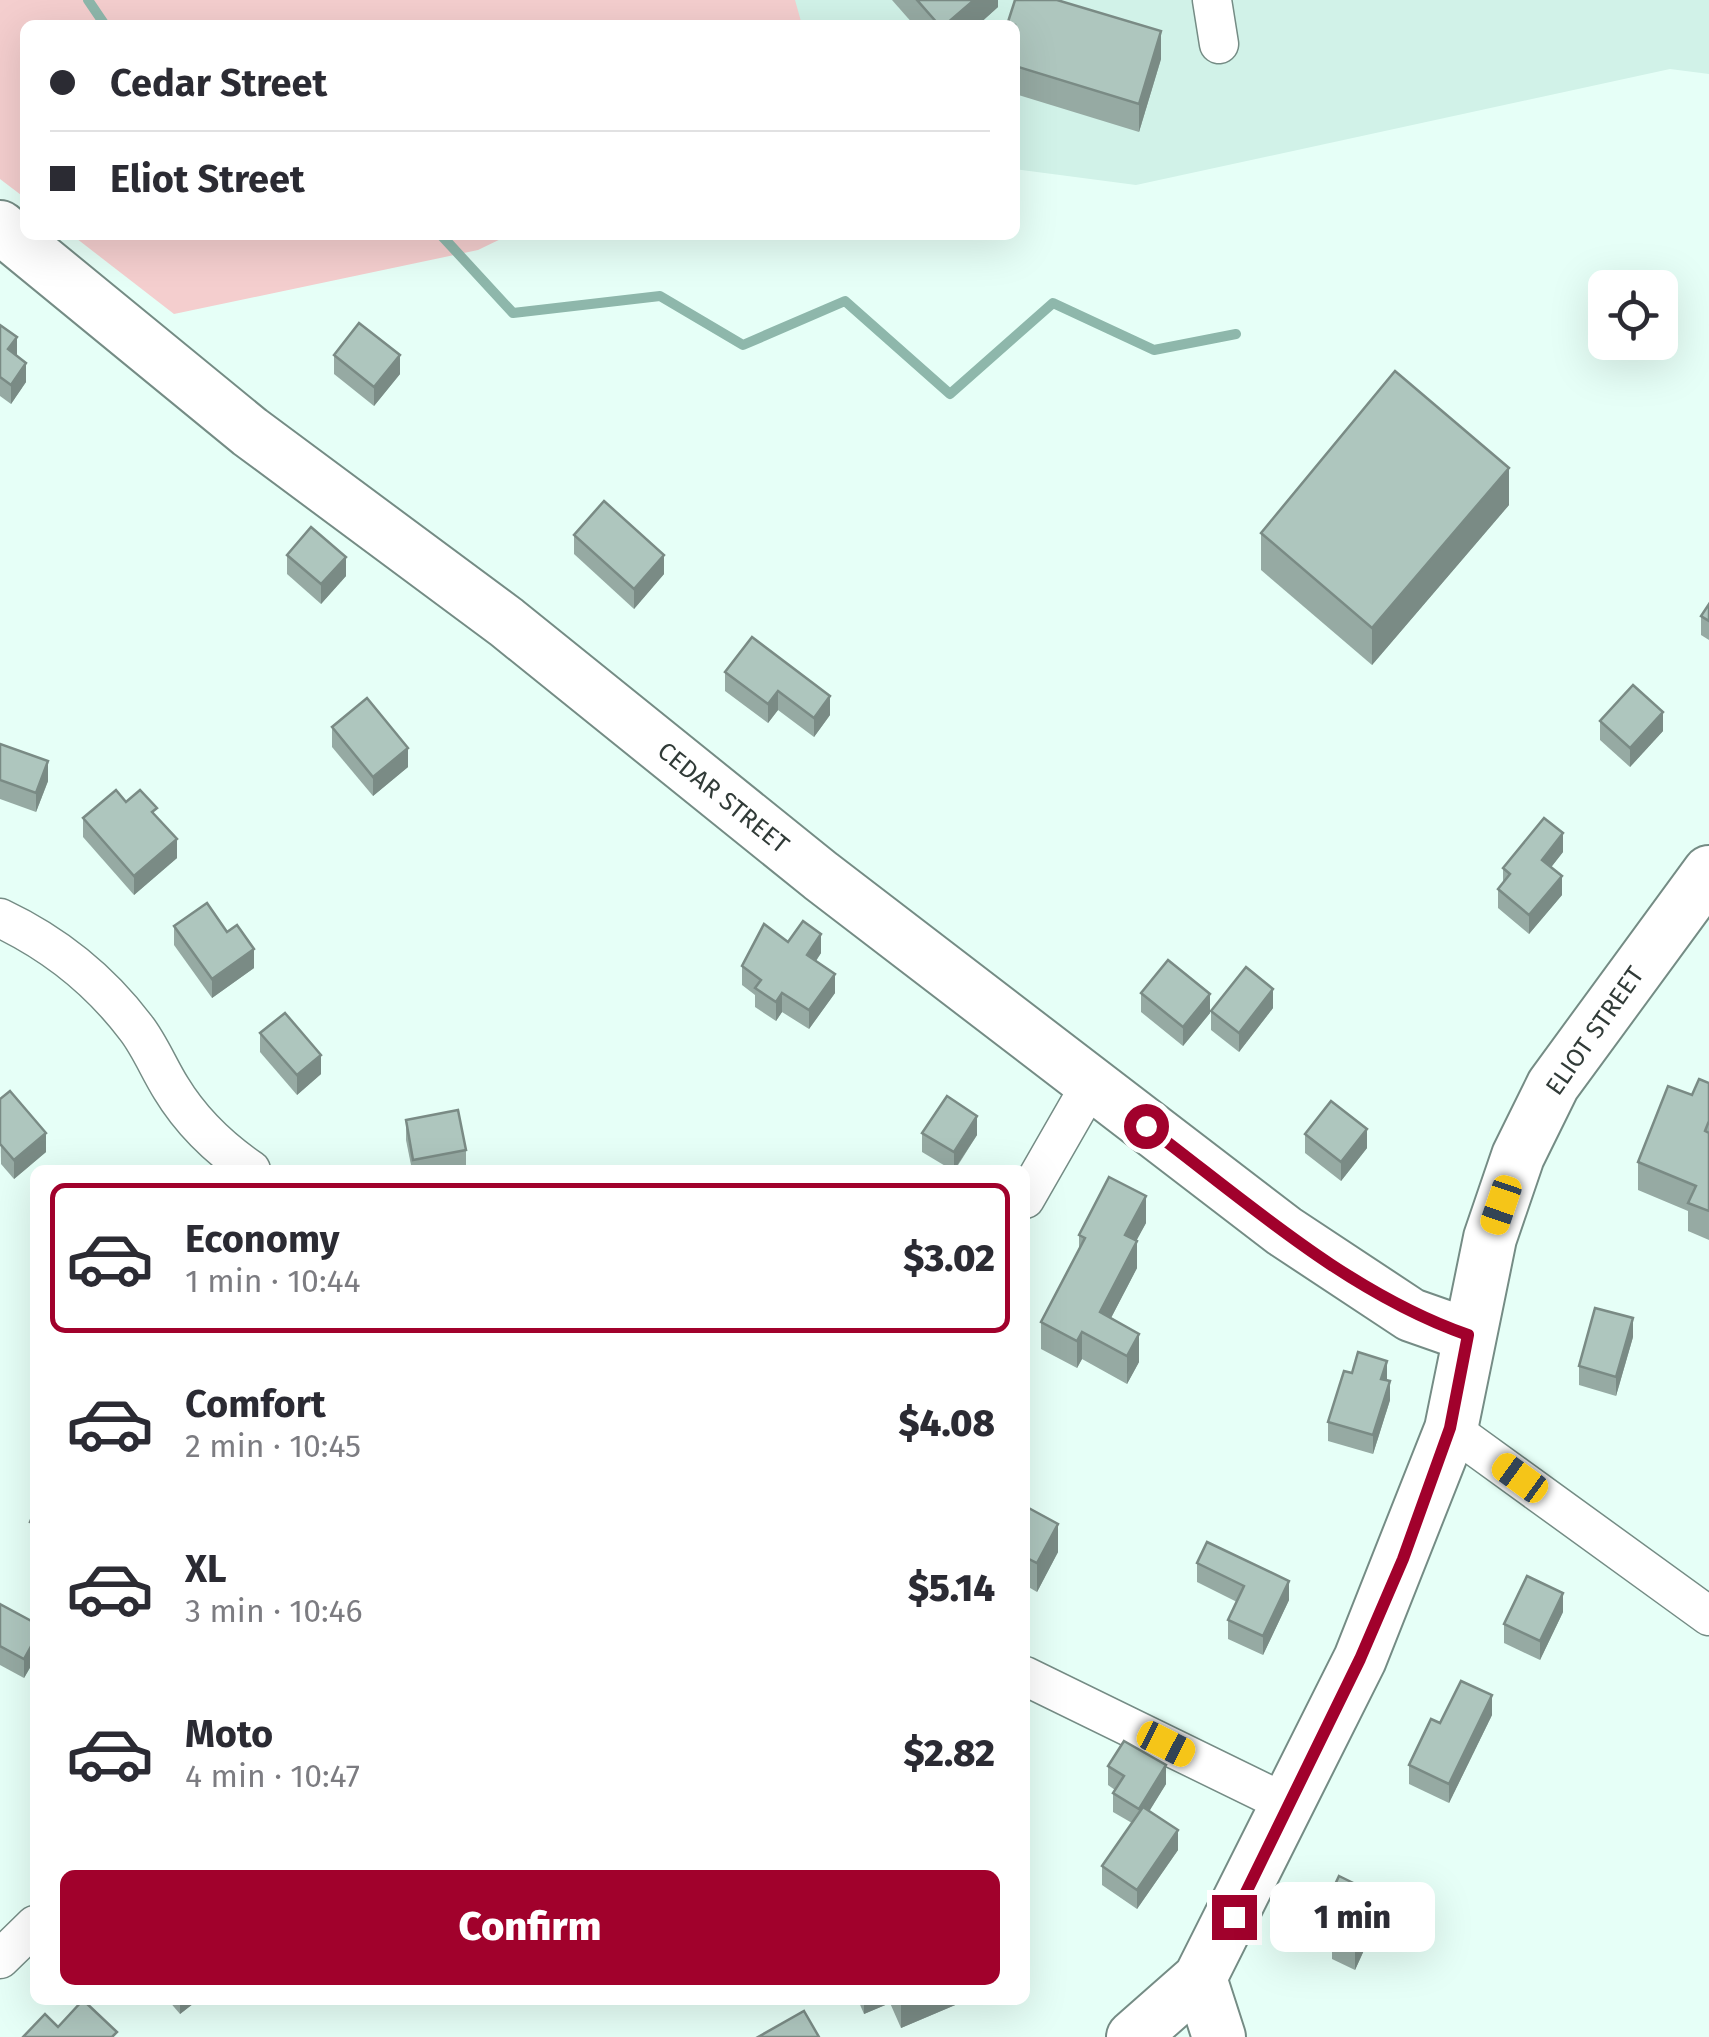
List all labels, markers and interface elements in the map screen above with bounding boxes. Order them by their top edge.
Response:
text: Cedar Street [110,60,327,106]
text: Eliot Street [110,156,305,202]
map controls [1588,270,1678,360]
button: locate [1588,270,1678,360]
street label: CEDAR STREET [651,736,795,860]
street label: ELIOT STREET [1540,961,1650,1101]
route start [1124,1104,1169,1149]
car [1477,1172,1525,1238]
icon: car [65,1213,155,1303]
text: Economy [185,1216,340,1262]
text: $3.02 [903,1235,995,1281]
text: 1 min · 10:44 [185,1262,360,1300]
icon: car [65,1378,155,1468]
text: Comfort [185,1381,326,1427]
text: $4.08 [898,1400,995,1446]
text: 2 min · 10:45 [185,1427,361,1465]
car [1487,1448,1553,1508]
icon: car [65,1543,155,1633]
text: XL [185,1546,227,1592]
text: $5.14 [908,1565,995,1611]
text: 3 min · 10:46 [185,1592,363,1630]
icon: car [65,1708,155,1798]
text: Moto [185,1711,273,1757]
car [1132,1717,1200,1771]
text: $2.82 [903,1730,995,1776]
text: 4 min · 10:47 [185,1757,360,1795]
button: Confirm [60,1870,1000,1985]
callout: 1 min [1269,1882,1434,1952]
route end [1212,1895,1257,1940]
text: 1 min [1314,1898,1391,1936]

